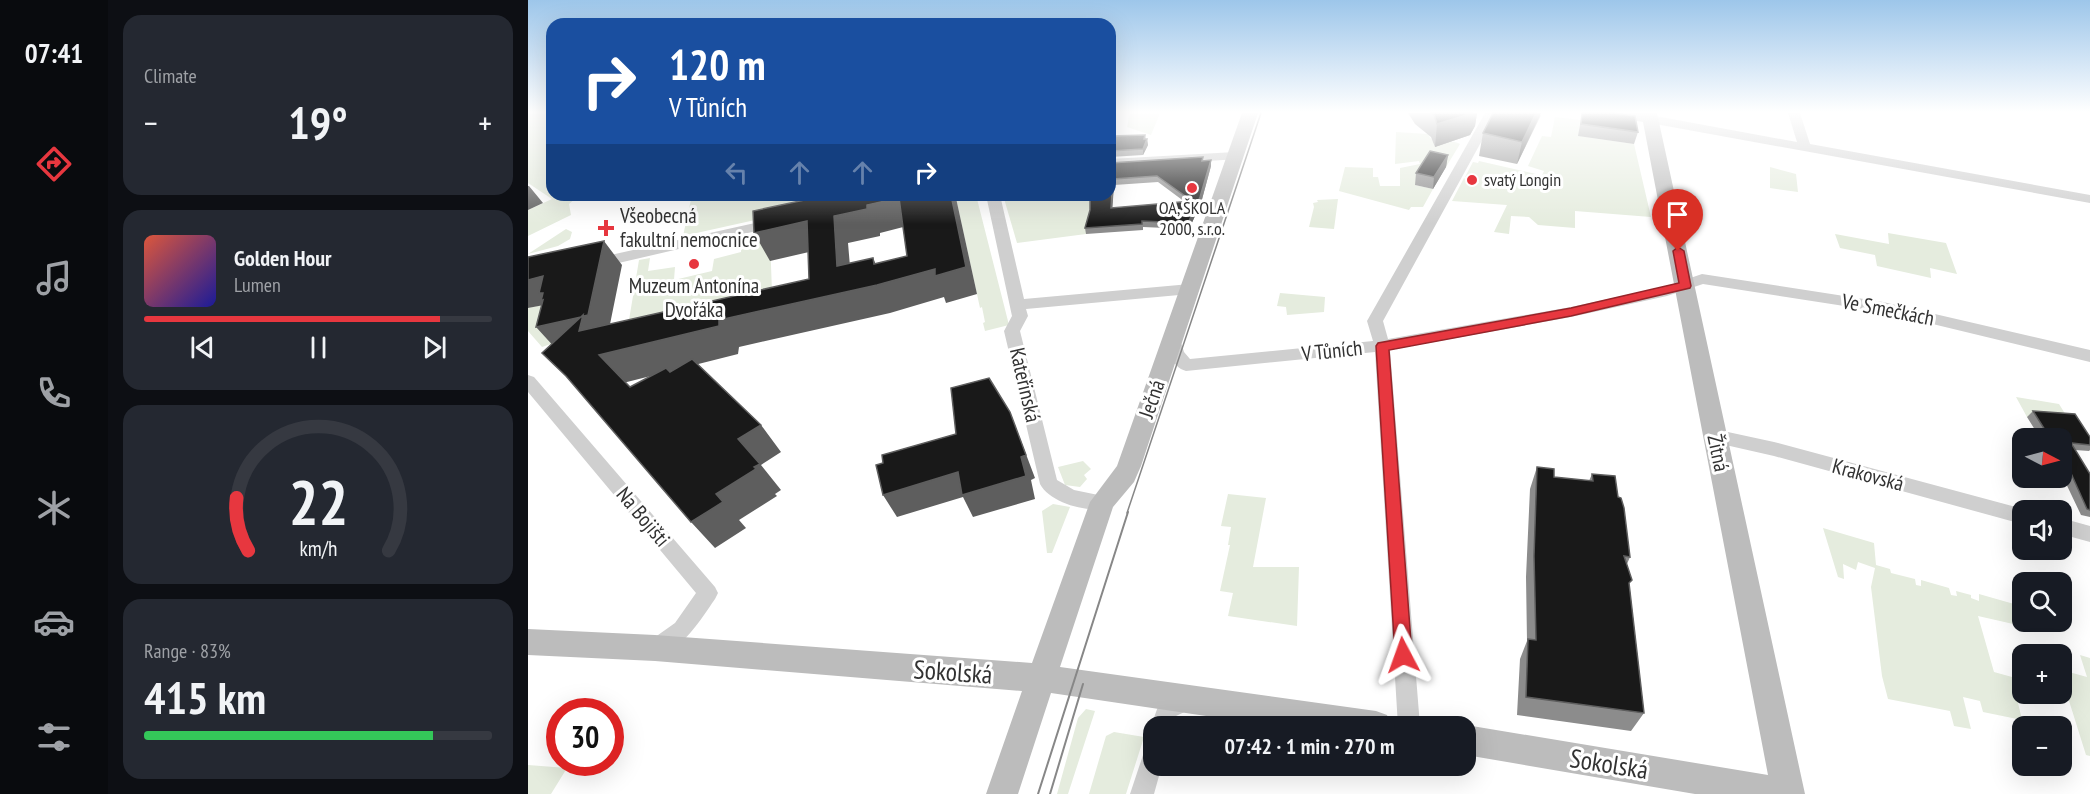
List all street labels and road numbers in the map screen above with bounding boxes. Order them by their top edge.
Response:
street label: Ve Smečkách [1839,287,1937,332]
street label: V Tůních [1299,334,1364,367]
street label: Kateřinská [1004,345,1047,425]
street label: Ječná [1132,376,1171,422]
street label: Žitná [1701,432,1736,474]
street label: Krakovská [1830,452,1907,497]
street label: Na Bojišti [611,481,676,552]
street label: Sokolská [913,652,993,691]
street label: Sokolská [1568,741,1651,786]

